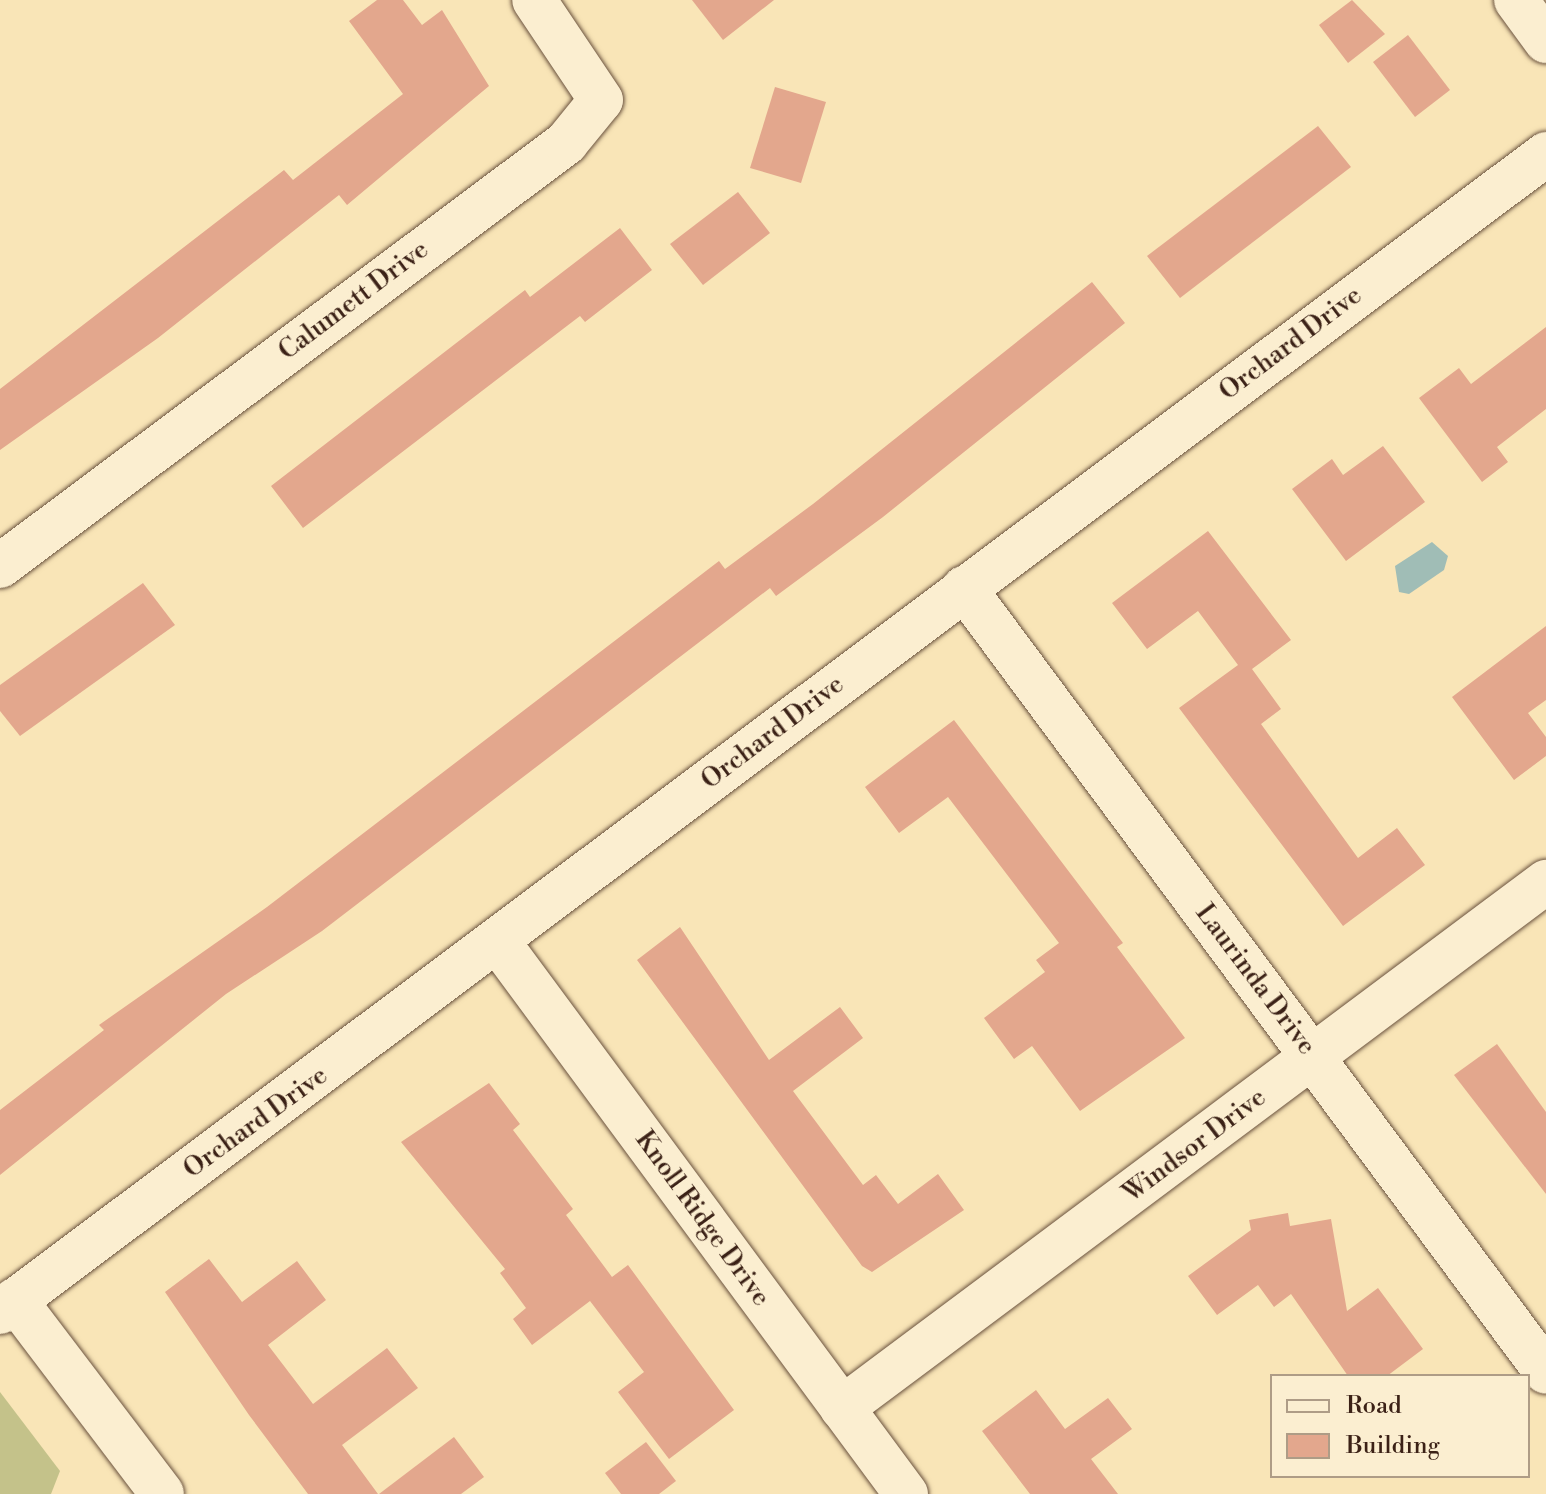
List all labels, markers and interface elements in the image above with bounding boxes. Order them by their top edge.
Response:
street label: Calumett Drive [273,235,435,367]
street label: Orchard Drive [1214,280,1368,408]
street label: Orchard Drive [696,669,850,797]
street label: Laurinda Drive [1188,899,1322,1061]
street label: Orchard Drive [178,1060,334,1186]
street label: Windsor Drive [1118,1082,1272,1210]
street label: Knoll Ridge Drive [628,1125,776,1313]
legend [1270,1374,1530,1478]
text: Road [1346,1391,1402,1421]
text: Building [1346,1431,1440,1461]

